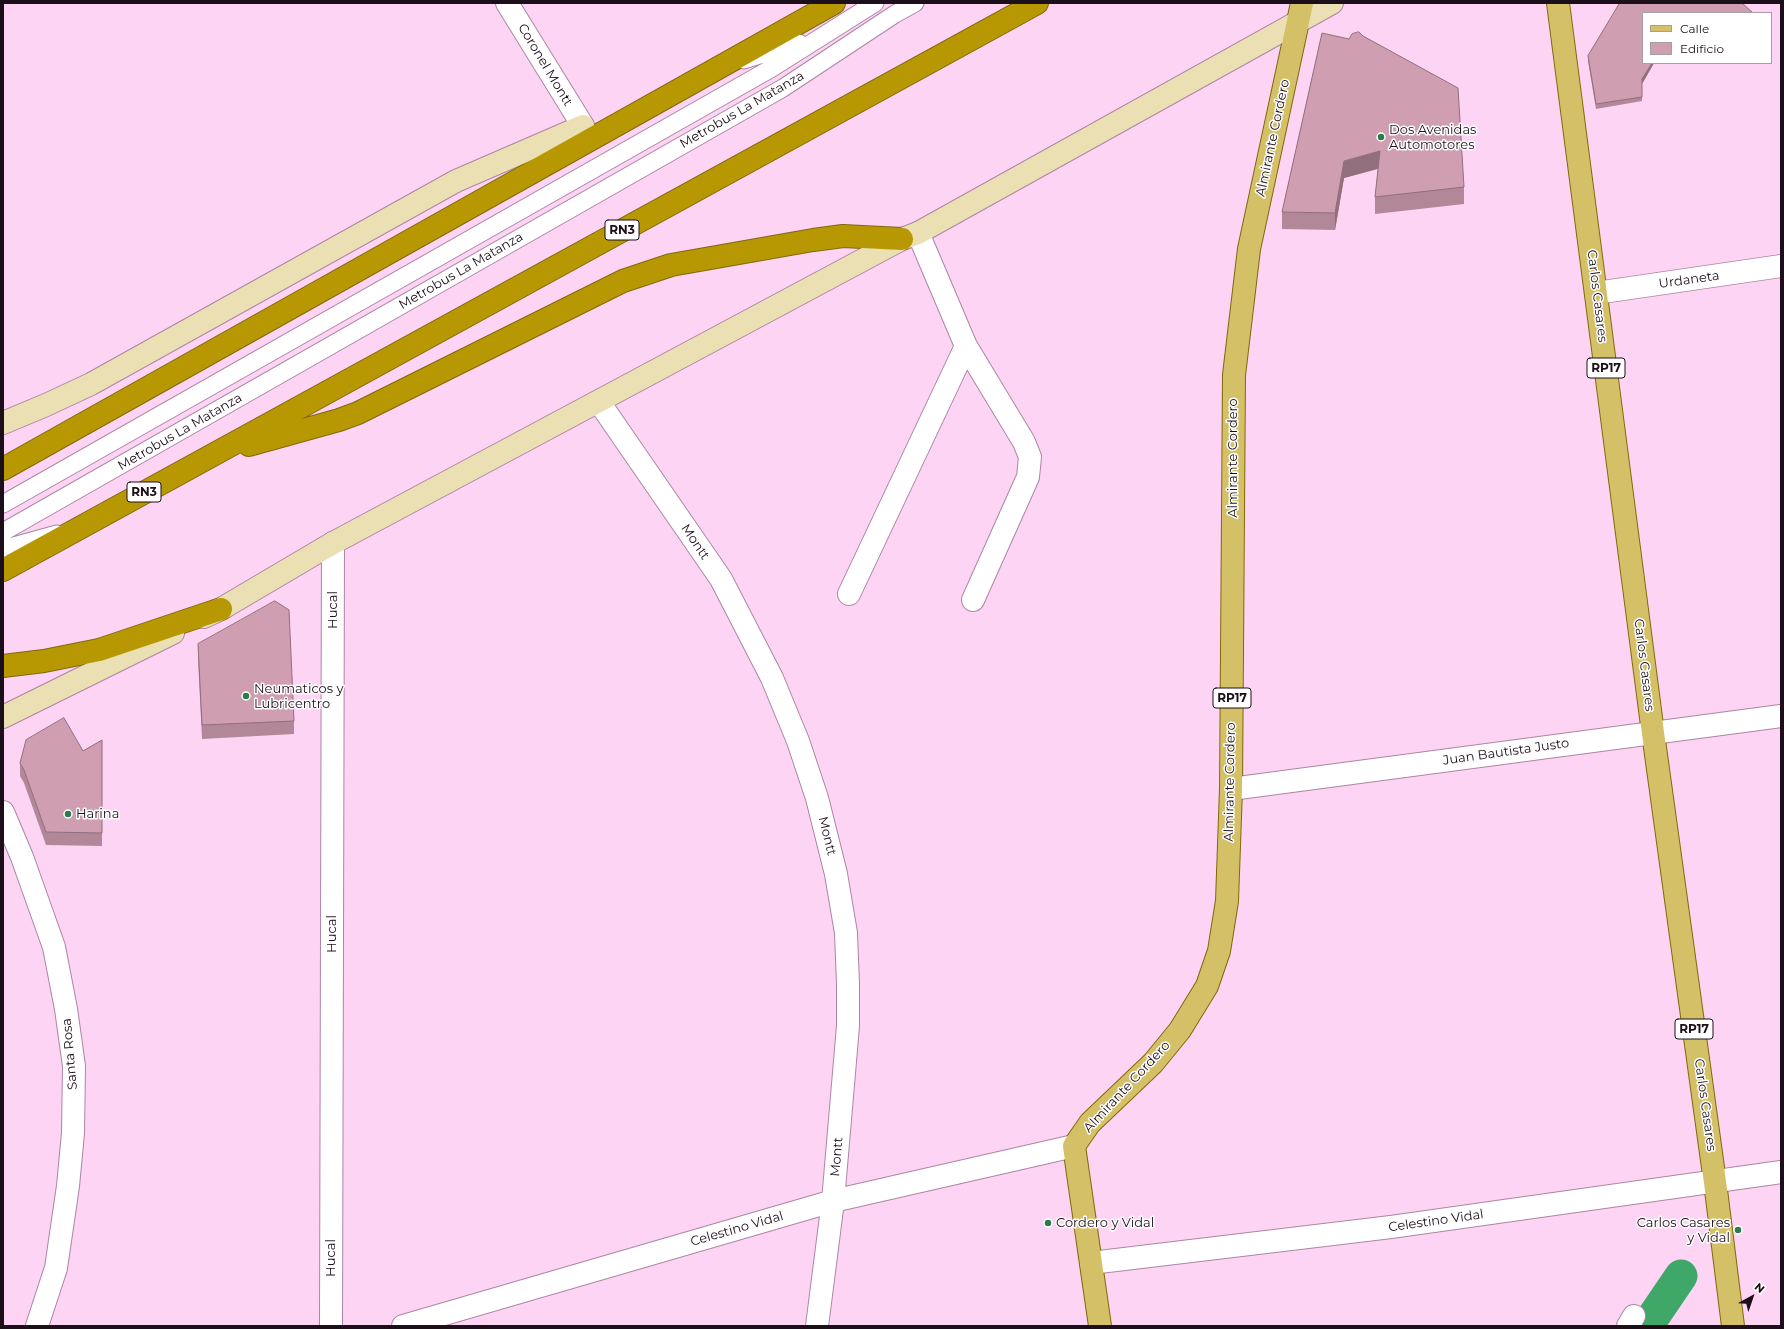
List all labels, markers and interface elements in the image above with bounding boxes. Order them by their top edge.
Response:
legend [1642,12,1772,64]
street label: Coronel Montt [514,21,576,109]
text: Calle [1680,21,1709,36]
text: Edificio [1680,41,1724,56]
street label: Metrobus La Matanza [677,68,807,152]
street label: Almirante Cordero [1253,78,1293,198]
place label: Dos Avenidas Automotores [1389,122,1476,153]
marker: Dos Avenidas Automotores [1376,132,1386,142]
road number: RN3 [605,220,639,240]
street label: Metrobus La Matanza [396,229,526,313]
street label: Carlos Casares [1584,249,1610,343]
street label: Urdaneta [1658,268,1720,292]
road number: RP17 [1587,358,1625,378]
street label: Metrobus La Matanza [115,390,245,474]
street label: Almirante Cordero [1225,398,1241,518]
road number: RN3 [127,482,161,502]
street label: Montt [677,521,713,563]
street label: Hucal [325,591,341,629]
street label: Carlos Casares [1631,618,1657,712]
place label: Neumaticos y Lubricentro [254,681,344,712]
road number: RP17 [1213,688,1251,708]
marker: Neumaticos y Lubricentro [241,691,251,701]
street label: Almirante Cordero [1221,722,1239,842]
street label: Juan Bautista Justo [1442,735,1570,769]
place label: Harina [76,806,119,822]
marker: Harina [63,809,73,819]
street label: Montt [815,815,839,857]
street label: Hucal [324,915,340,953]
street label: Santa Rosa [59,1017,81,1091]
road number: RP17 [1675,1019,1713,1039]
street label: Almirante Cordero [1081,1038,1173,1136]
street label: Carlos Casares [1691,1058,1719,1152]
street label: Montt [827,1137,847,1177]
street label: Celestino Vidal [1387,1207,1485,1235]
street label: Celestino Vidal [689,1208,785,1250]
place label: Cordero y Vidal [1056,1215,1154,1231]
place label: Carlos Casares y Vidal [1637,1215,1730,1246]
marker: Cordero y Vidal [1043,1218,1053,1228]
marker: Carlos Casares y Vidal [1733,1225,1743,1235]
street label: Hucal [323,1239,339,1277]
north arrow [1732,1277,1772,1317]
text: N [1752,1280,1768,1296]

